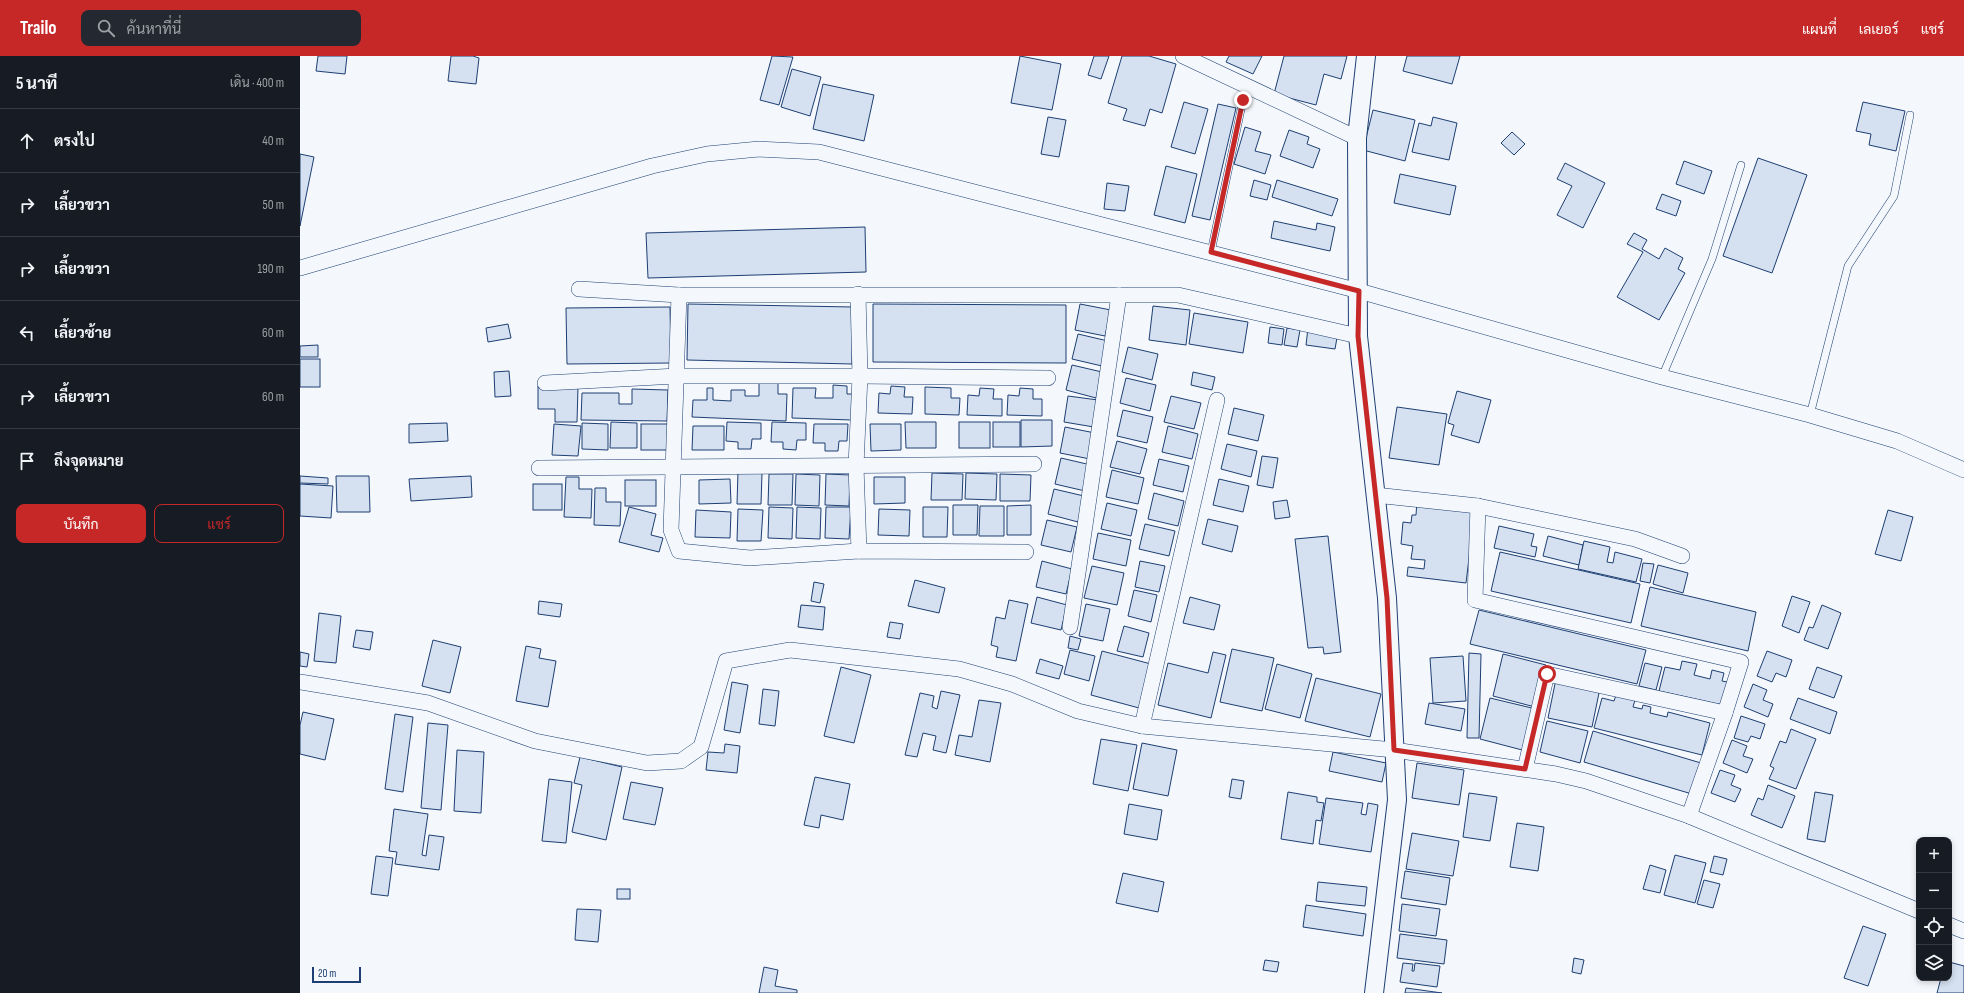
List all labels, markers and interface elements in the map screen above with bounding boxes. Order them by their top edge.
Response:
search box [81,10,361,46]
text: Trailo [20,17,57,40]
icon: search [95,17,117,39]
text: ค้นหาที่นี่ [127,20,181,39]
text: แผนที่ [1802,21,1837,38]
text: เลเยอร์ [1859,21,1899,38]
text: แชร์ [1921,21,1944,38]
text: 5 นาที [16,74,57,94]
text: เดิน · 400 m [230,75,284,91]
route end [1234,91,1252,109]
icon: ahead [16,130,38,152]
text: ตรงไป [54,132,95,151]
text: 40 m [262,133,284,149]
icon: right [16,194,38,216]
text: เลี้ยวขวา [54,196,110,215]
text: 50 m [263,197,284,213]
icon: right [16,258,38,280]
text: เลี้ยวขวา [54,260,110,279]
text: 190 m [257,261,284,277]
icon: left [16,322,38,344]
text: เลี้ยวซ้าย [54,324,111,343]
text: 60 m [262,325,284,341]
icon: right [16,386,38,408]
text: เลี้ยวขวา [54,388,110,407]
text: 60 m [262,389,284,405]
icon: arrive [16,450,38,472]
text: ถึงจุดหมาย [54,452,124,471]
button: บันทึก [16,504,146,543]
button: แชร์ [154,504,284,543]
route start [1538,665,1556,683]
map controls [1916,837,1952,981]
button: + [1916,837,1952,873]
button: − [1916,873,1952,909]
button: locate [1916,909,1952,945]
button: layers [1916,945,1952,981]
scale bar [312,965,361,984]
text: 20 m [318,967,336,980]

